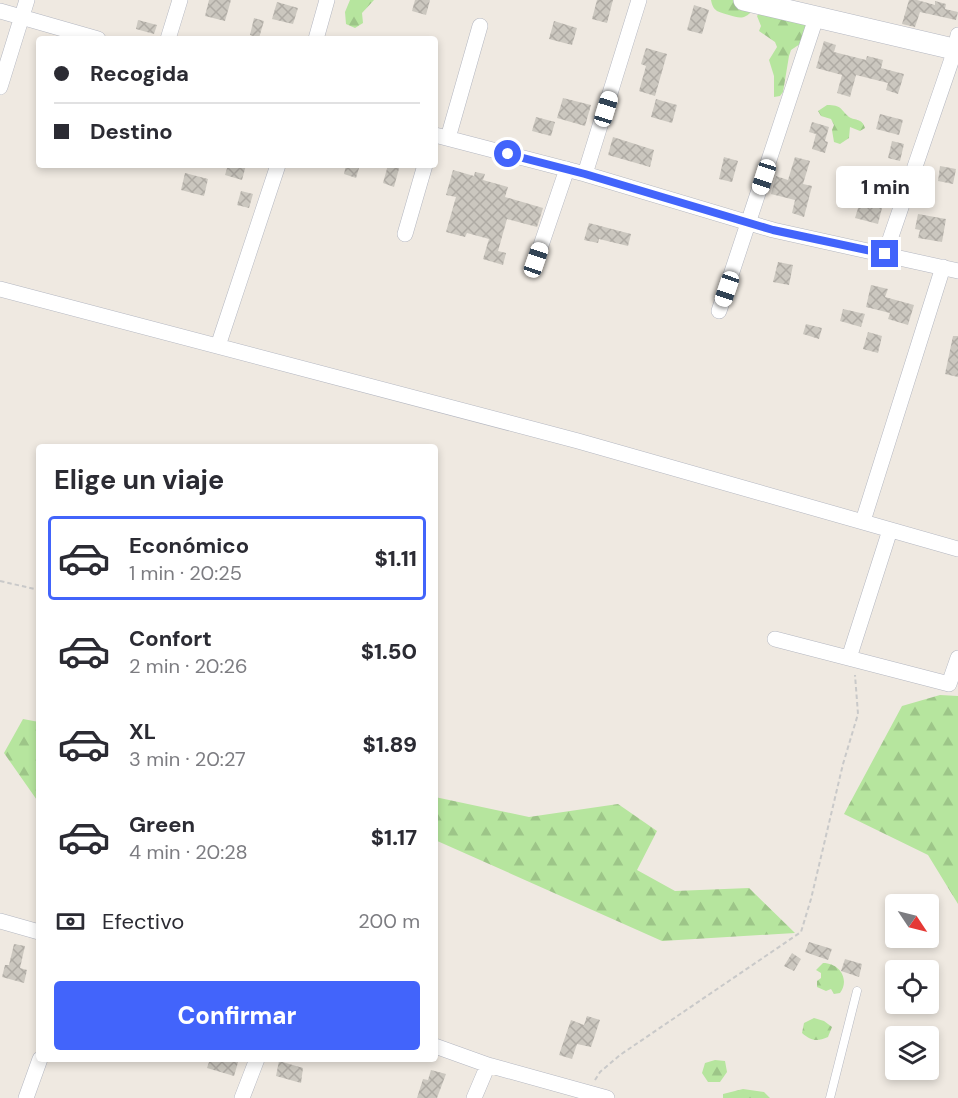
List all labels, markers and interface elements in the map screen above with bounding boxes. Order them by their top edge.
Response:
text: Recogida [90,59,189,88]
car [592,89,620,129]
text: Destino [90,117,173,146]
route start [494,140,521,167]
car [750,157,778,197]
callout: 1 min [836,167,934,209]
text: 1 min [861,174,910,200]
car [522,240,550,280]
route end [871,240,898,267]
car [713,269,741,309]
text: Elige un viaje [54,462,224,497]
icon: car [57,531,111,585]
text: Económico [129,531,249,560]
text: $1.11 [374,544,417,573]
text: 1 min · 20:25 [129,560,242,586]
icon: car [57,624,111,678]
text: Confort [129,624,212,653]
text: $1.50 [361,637,417,666]
text: 2 min · 20:26 [129,653,248,679]
icon: car [57,717,111,771]
text: XL [129,717,156,746]
text: $1.89 [362,730,417,759]
text: 3 min · 20:27 [129,746,246,772]
icon: car [57,810,111,864]
text: Green [129,810,195,839]
text: $1.17 [371,823,417,852]
text: 4 min · 20:28 [129,839,248,865]
north arrow [885,894,939,948]
map controls [885,894,939,1080]
icon: cash [54,905,87,938]
text: Efectivo [102,907,184,936]
text: 200 m [358,908,420,934]
button: locate [885,960,939,1014]
button: Confirmar [54,981,420,1050]
button: layers [885,1026,939,1080]

